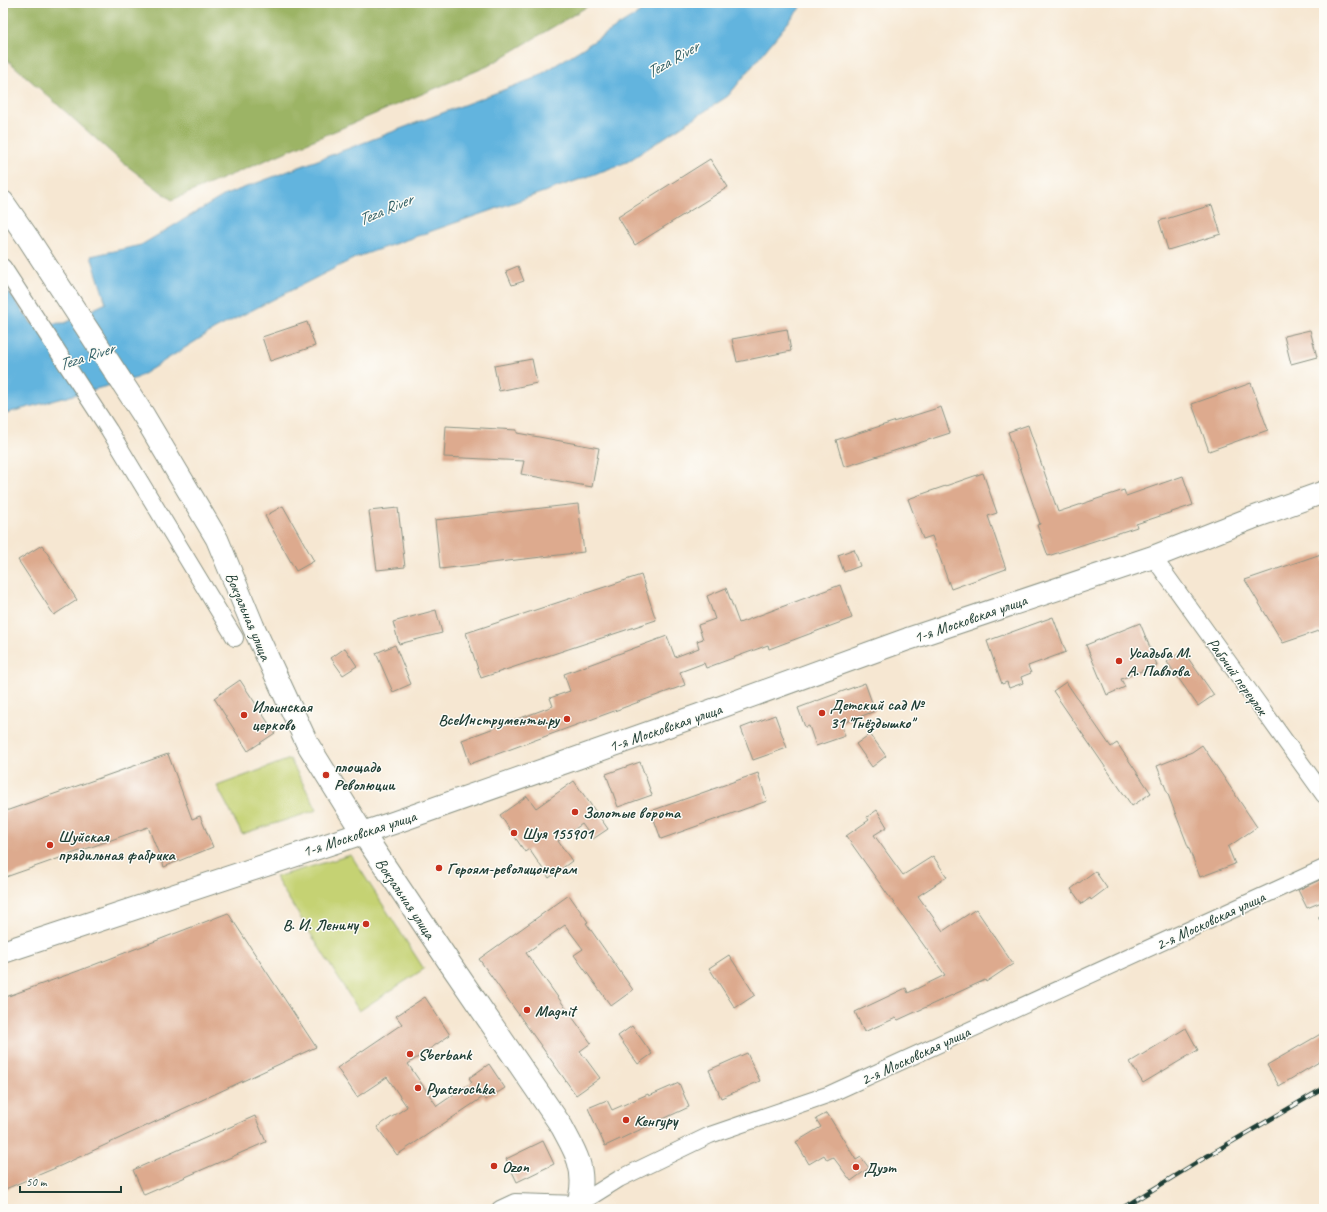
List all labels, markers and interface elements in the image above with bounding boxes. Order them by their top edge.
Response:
water label: Teza River [642,35,705,83]
water label: Teza River [355,188,418,230]
water label: Teza River [56,337,119,375]
street label: Вокзальная улица [221,569,276,664]
street label: 1-я Московская улица [911,590,1031,648]
street label: Рабочий переулок [1202,634,1273,721]
place label: Усадьба М. А. Павлова [1127,643,1192,681]
marker: Усадьба М. А. Павлова [1114,656,1124,666]
place label: Детский сад № 31 "Гнёздышко" [830,695,926,733]
place label: Ильинская церковь [252,697,314,735]
street label: 1-я Московская улица [606,699,726,757]
marker: Детский сад № 31 "Гнёздышко" [817,708,827,718]
marker: Ильинская церковь [239,710,249,720]
place label: ВсеИнструменты.ру [438,710,561,730]
marker: ВсеИнструменты.ру [562,714,572,724]
place label: площадь Революции [334,757,396,795]
marker: площадь Революции [321,770,331,780]
place label: Золотые ворота [583,803,682,823]
street label: 1-я Московская улица [300,806,420,862]
marker: Золотые ворота [570,807,580,817]
place label: Шуя 155901 [522,824,595,844]
place label: Шуйская прядильная фабрика [58,827,177,865]
marker: Шуя 155901 [509,828,519,838]
marker: Шуйская прядильная фабрика [45,840,55,850]
street label: Вокзальная улица [371,854,440,944]
place label: Героям-револицонерам [447,859,578,879]
marker: Героям-револицонерам [434,863,444,873]
street label: 2-я Московская улица [1153,886,1270,955]
place label: В. И. Ленину [283,915,360,935]
marker: В. И. Ленину [361,919,371,929]
place label: Magnit [535,1001,578,1021]
marker: Magnit [522,1005,532,1015]
street label: 2-я Московская улица [858,1021,975,1090]
place label: Sberbank [418,1045,473,1065]
marker: Sberbank [405,1049,415,1059]
place label: Pyaterochka [426,1079,496,1099]
marker: Pyaterochka [413,1083,423,1093]
place label: Кенгуру [634,1111,679,1131]
marker: Кенгуру [621,1115,631,1125]
place label: Ozon [502,1157,529,1177]
place label: Дуэт [864,1158,897,1178]
marker: Ozon [489,1161,499,1171]
marker: Дуэт [851,1162,861,1172]
scale bar [20,1168,121,1194]
text: 50 m [26,1174,48,1190]

